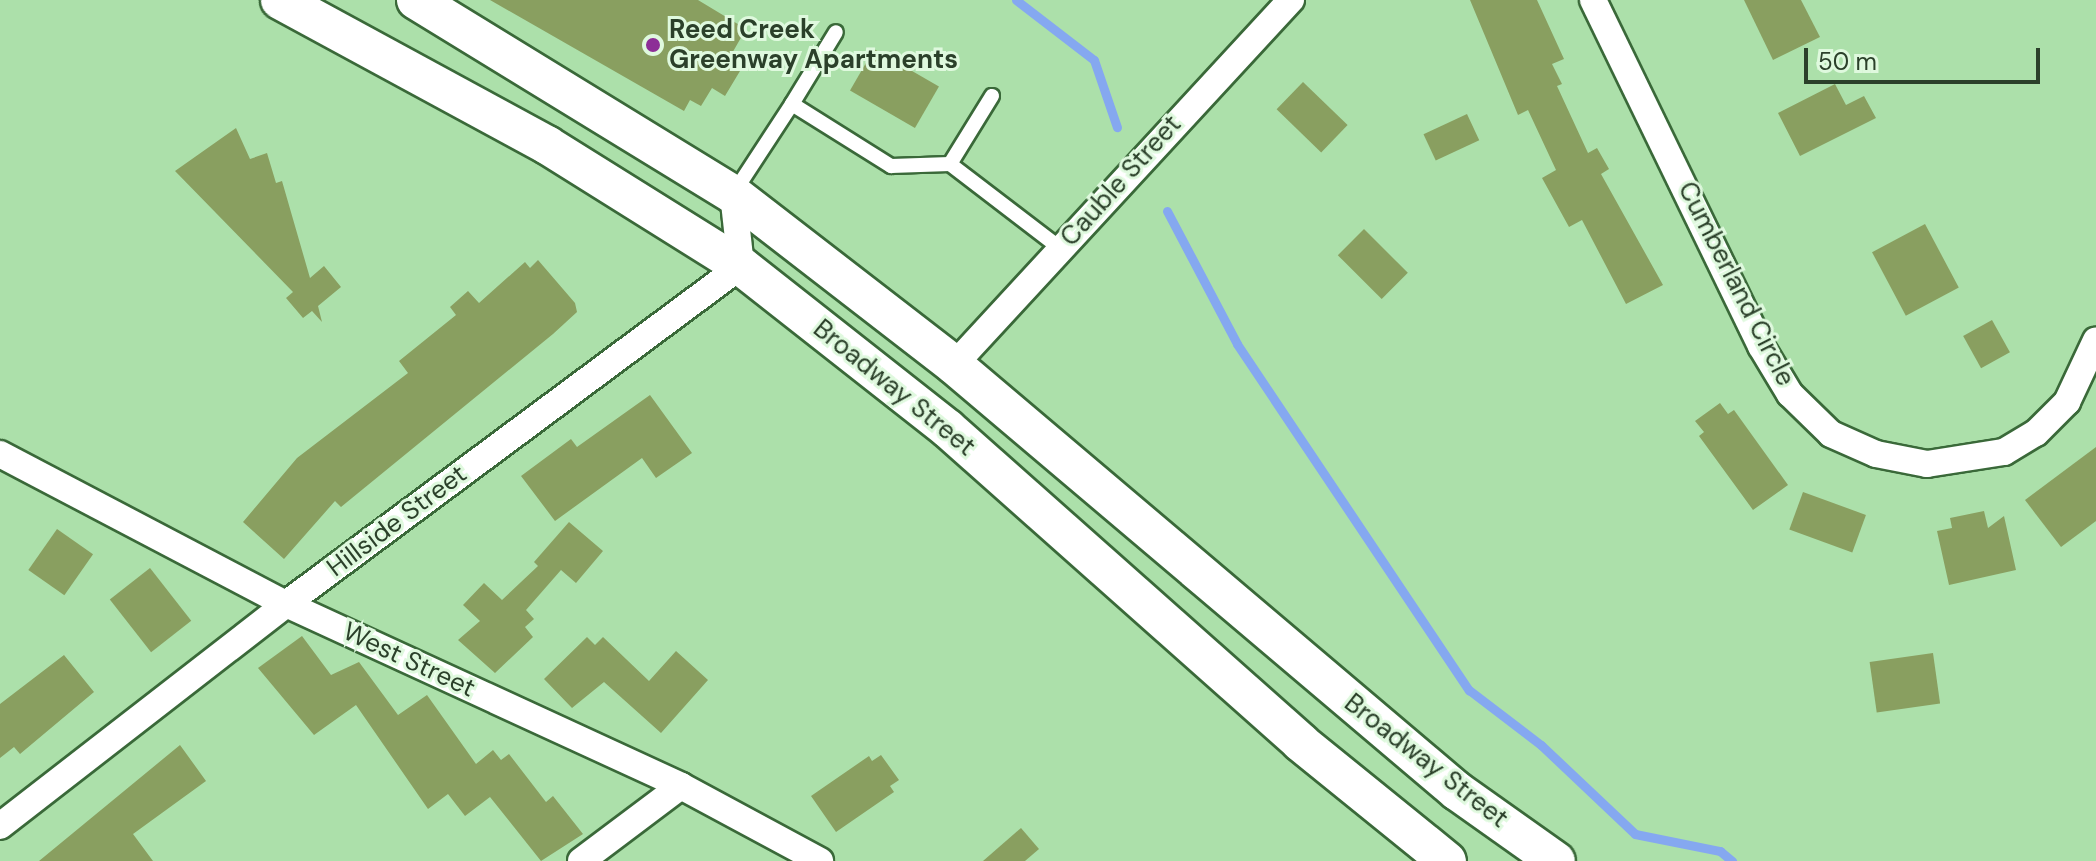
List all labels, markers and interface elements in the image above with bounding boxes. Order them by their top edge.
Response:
place label: Reed Creek Greenway Apartments [669,14,958,76]
scale bar [1808,32,2044,82]
marker: Reed Creek Greenway Apartments [644,36,662,54]
text: 50 m [1818,46,1877,77]
street label: Cauble Street [1054,109,1188,253]
street label: Cumberland Circle [1671,177,1801,391]
street label: Broadway Street [807,313,981,463]
street label: Hillside Street [321,458,473,584]
street label: West Street [338,616,480,704]
street label: Broadway Street [1338,687,1514,835]

